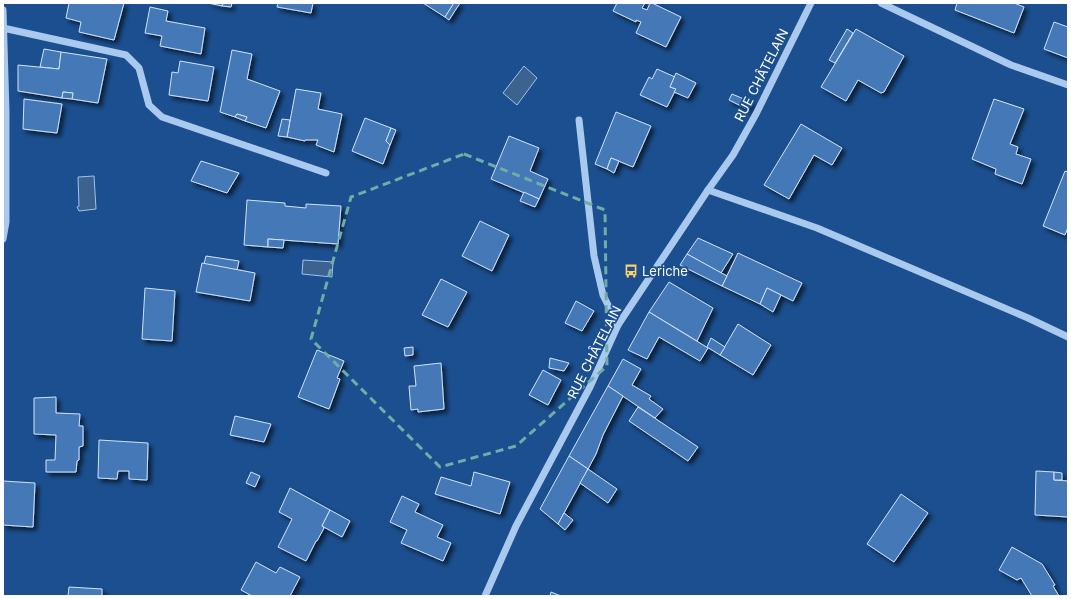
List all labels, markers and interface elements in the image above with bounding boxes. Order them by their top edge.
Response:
street label: RUE CHÂTELAIN [731,26,791,124]
bus stop icon: Leriche [623,263,639,279]
place label: Leriche [642,263,688,279]
street label: RUE CHÂTELAIN [564,303,624,401]

